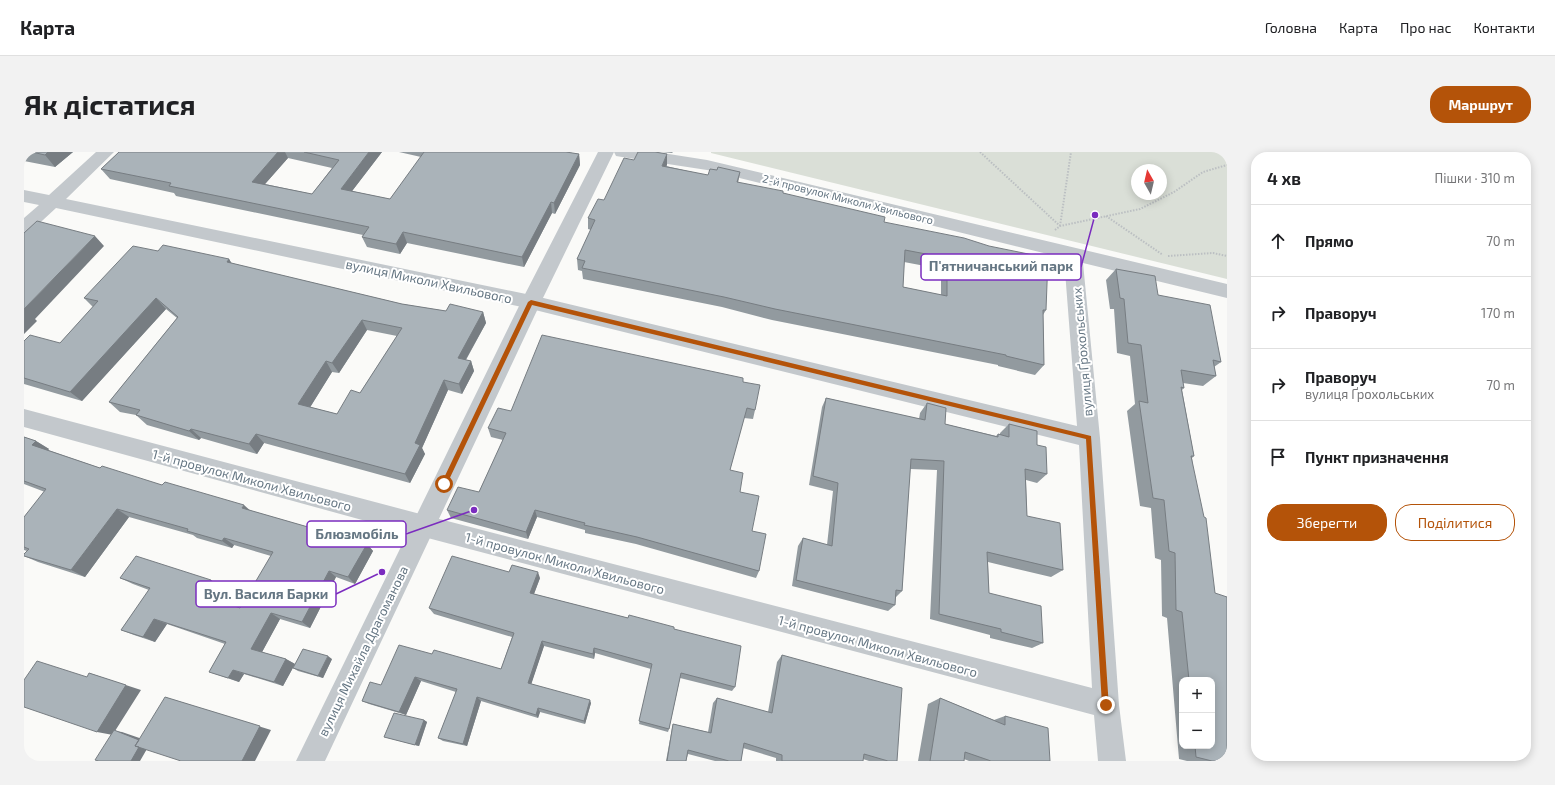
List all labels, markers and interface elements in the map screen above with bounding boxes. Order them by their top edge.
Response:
text: Карта [20,16,75,39]
text: Головна [1265,19,1317,36]
text: Карта [1339,19,1378,36]
text: Про нас [1400,19,1451,36]
text: Контакти [1473,19,1535,36]
button: Маршрут [1430,86,1531,123]
text: Як дістатися [24,87,196,121]
north arrow [1131,164,1167,200]
text: 4 хв [1267,168,1301,188]
text: Пішки · 310 m [1435,170,1515,186]
street label: 2-й провулок Миколи Хвильового [761,171,935,228]
icon: ahead [1267,230,1289,252]
text: Прямо [1305,232,1354,250]
text: 70 m [1486,233,1515,249]
callout: П'ятничанський парк [921,254,1081,280]
street label: вулиця Миколи Хвильового [344,256,514,306]
text: П'ятничанський парк [929,257,1073,274]
street label: вулиця Ґрохольських [1068,287,1096,417]
icon: right [1267,302,1289,324]
text: Праворуч [1305,304,1376,322]
text: 170 m [1481,305,1515,321]
text: Праворуч [1305,368,1376,386]
icon: right [1267,374,1289,396]
text: 70 m [1486,377,1515,393]
text: вулиця Ґрохольських [1305,386,1434,402]
street label: 1-й провулок Миколи Хвильового [151,446,353,514]
icon: arrive [1267,446,1289,468]
text: Пункт призначення [1305,448,1449,466]
route start [435,475,453,493]
button: Зберегти [1267,504,1387,541]
button: Поділитися [1395,504,1515,541]
callout: Блюзмобіль [307,521,406,547]
text: Блюзмобіль [315,525,399,542]
street label: 1-й провулок Миколи Хвильового [464,529,666,597]
street label: вулиця Михайла Драгоманова [315,563,411,739]
callout: Вул. Василя Барки [196,581,336,607]
text: Вул. Василя Барки [204,585,328,602]
street label: 1-й провулок Миколи Хвильового [777,612,979,680]
map controls [1179,677,1215,749]
button: + [1179,677,1215,713]
route end [1097,696,1115,714]
button: − [1179,713,1215,749]

